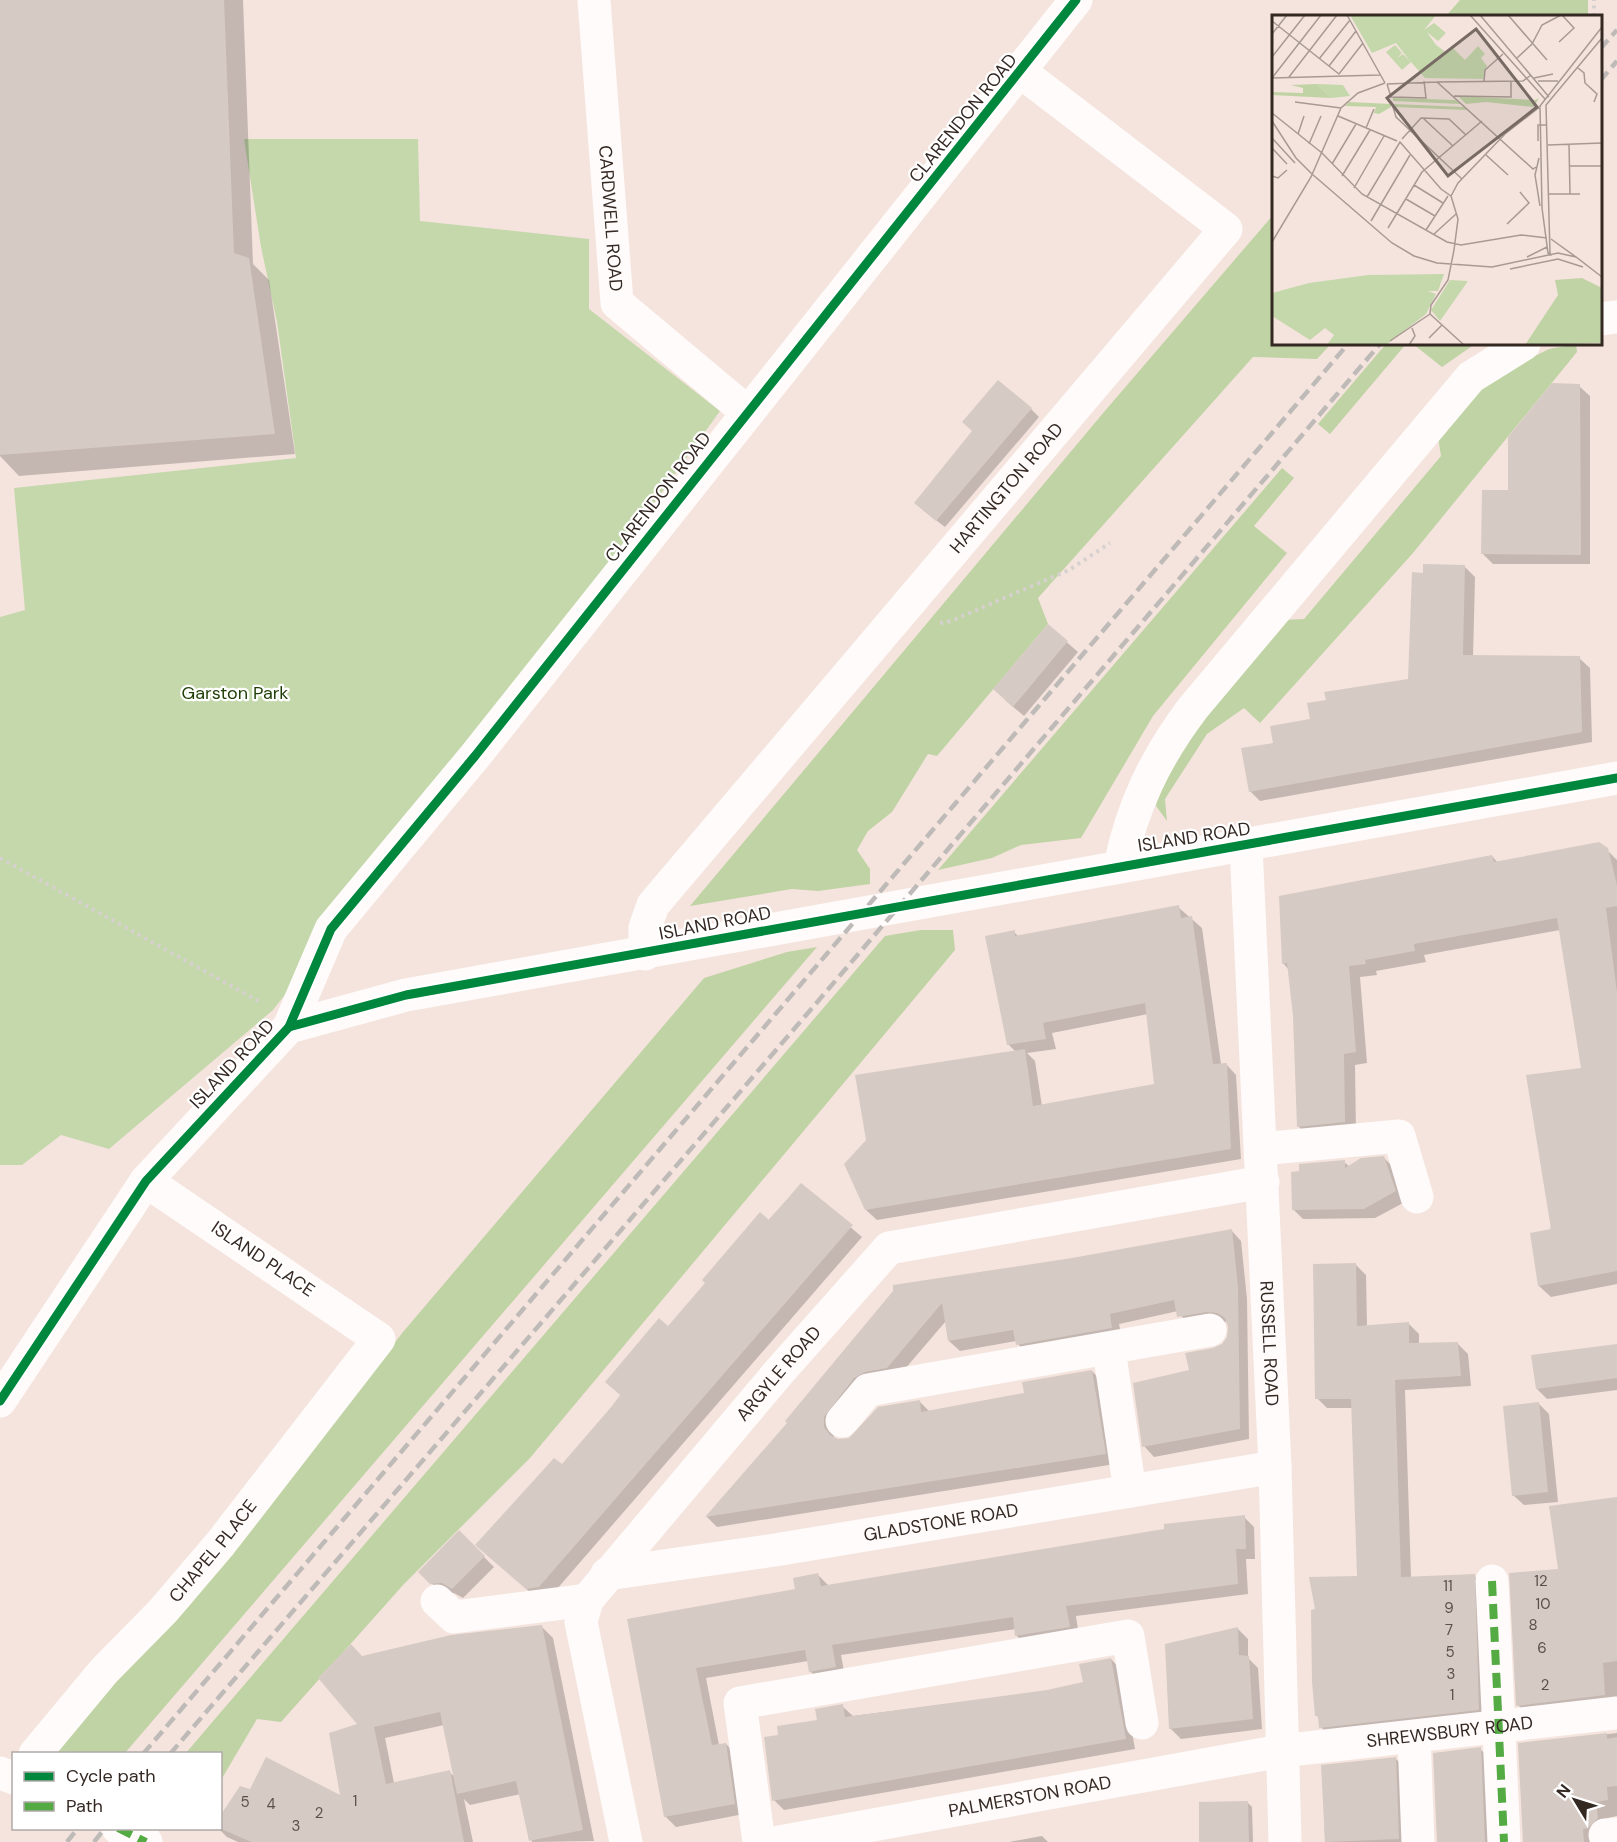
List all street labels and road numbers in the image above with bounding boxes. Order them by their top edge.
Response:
street label: CLARENDON ROAD [904,49,1022,187]
street label: CARDWELL ROAD [593,144,628,292]
street label: HARTINGTON ROAD [944,418,1069,558]
street label: CLARENDON ROAD [600,427,716,567]
street label: ISLAND ROAD [1136,816,1252,858]
street label: ISLAND ROAD [657,900,773,946]
street label: ISLAND ROAD [184,1014,280,1114]
street label: ISLAND PLACE [207,1216,319,1302]
street label: RUSSELL ROAD [1254,1280,1284,1407]
street label: ARGYLE ROAD [731,1321,826,1426]
street label: CHAPEL PLACE [163,1495,262,1608]
street label: GLADSTONE ROAD [862,1498,1020,1547]
street label: SHREWSBURY ROAD [1365,1711,1534,1753]
street label: PALMERSTON ROAD [946,1770,1113,1823]

